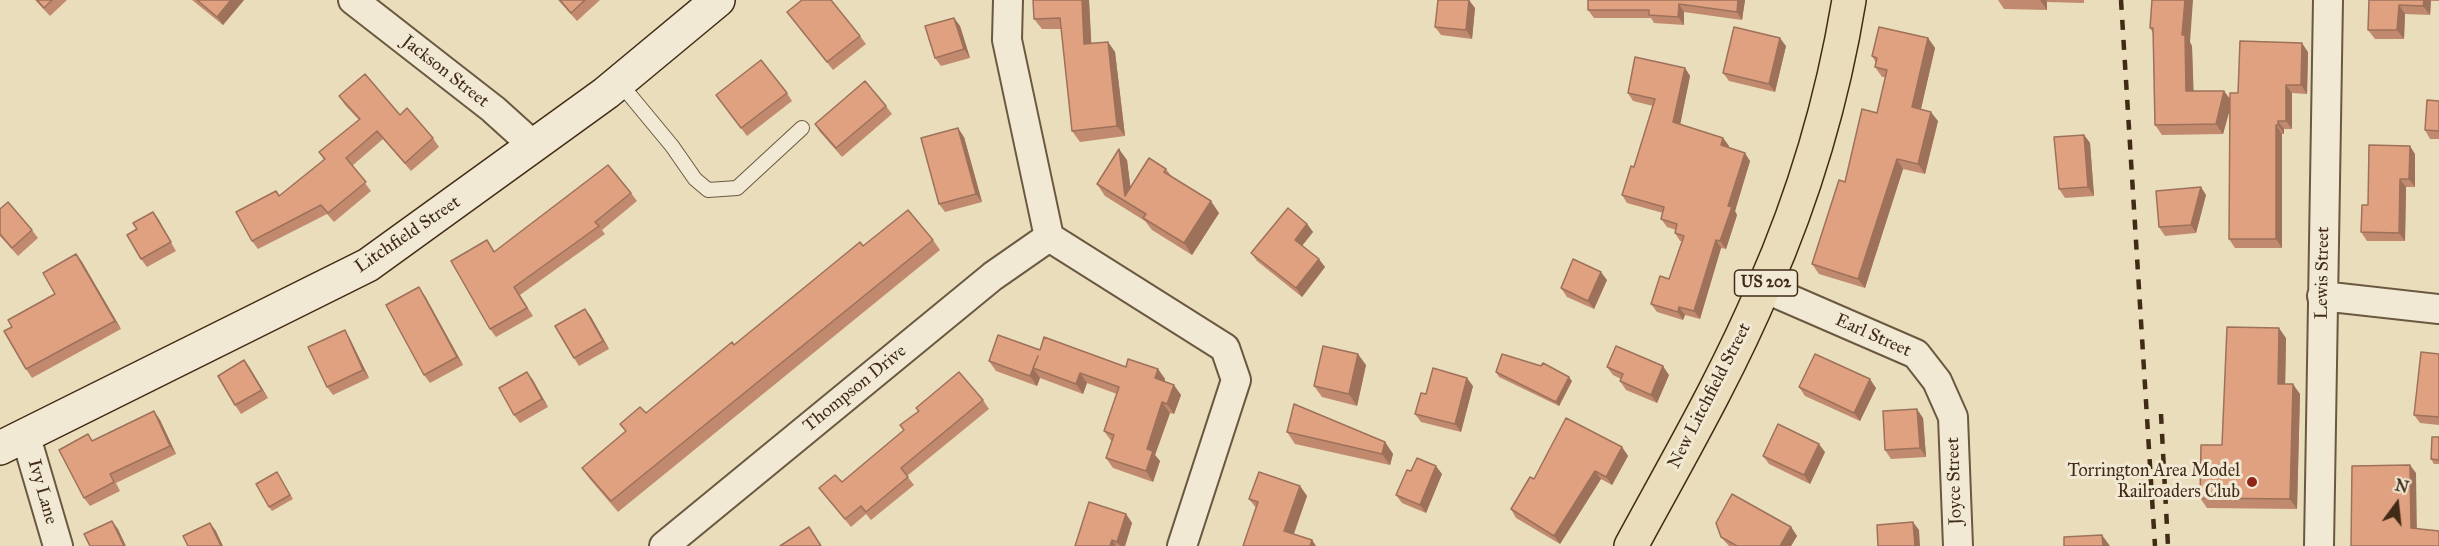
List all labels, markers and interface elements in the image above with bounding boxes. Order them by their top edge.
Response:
street label: Jackson Street [397,31,493,113]
street label: Litchfield Street [351,192,465,278]
street label: Lewis Street [2311,226,2335,320]
road number: US 202 [1734,270,1798,296]
street label: Earl Street [1832,310,1914,362]
street label: New Litchfield Street [1664,320,1756,472]
street label: Thompson Drive [799,341,911,437]
street label: Joyce Street [1943,437,1967,525]
street label: Ivy Lane [22,457,62,527]
place label: Torrington Area Model Railroaders Club [2068,461,2240,504]
north arrow [2367,474,2427,534]
marker: Torrington Area Model Railroaders Club [2245,475,2259,489]
text: N [2393,475,2411,497]

